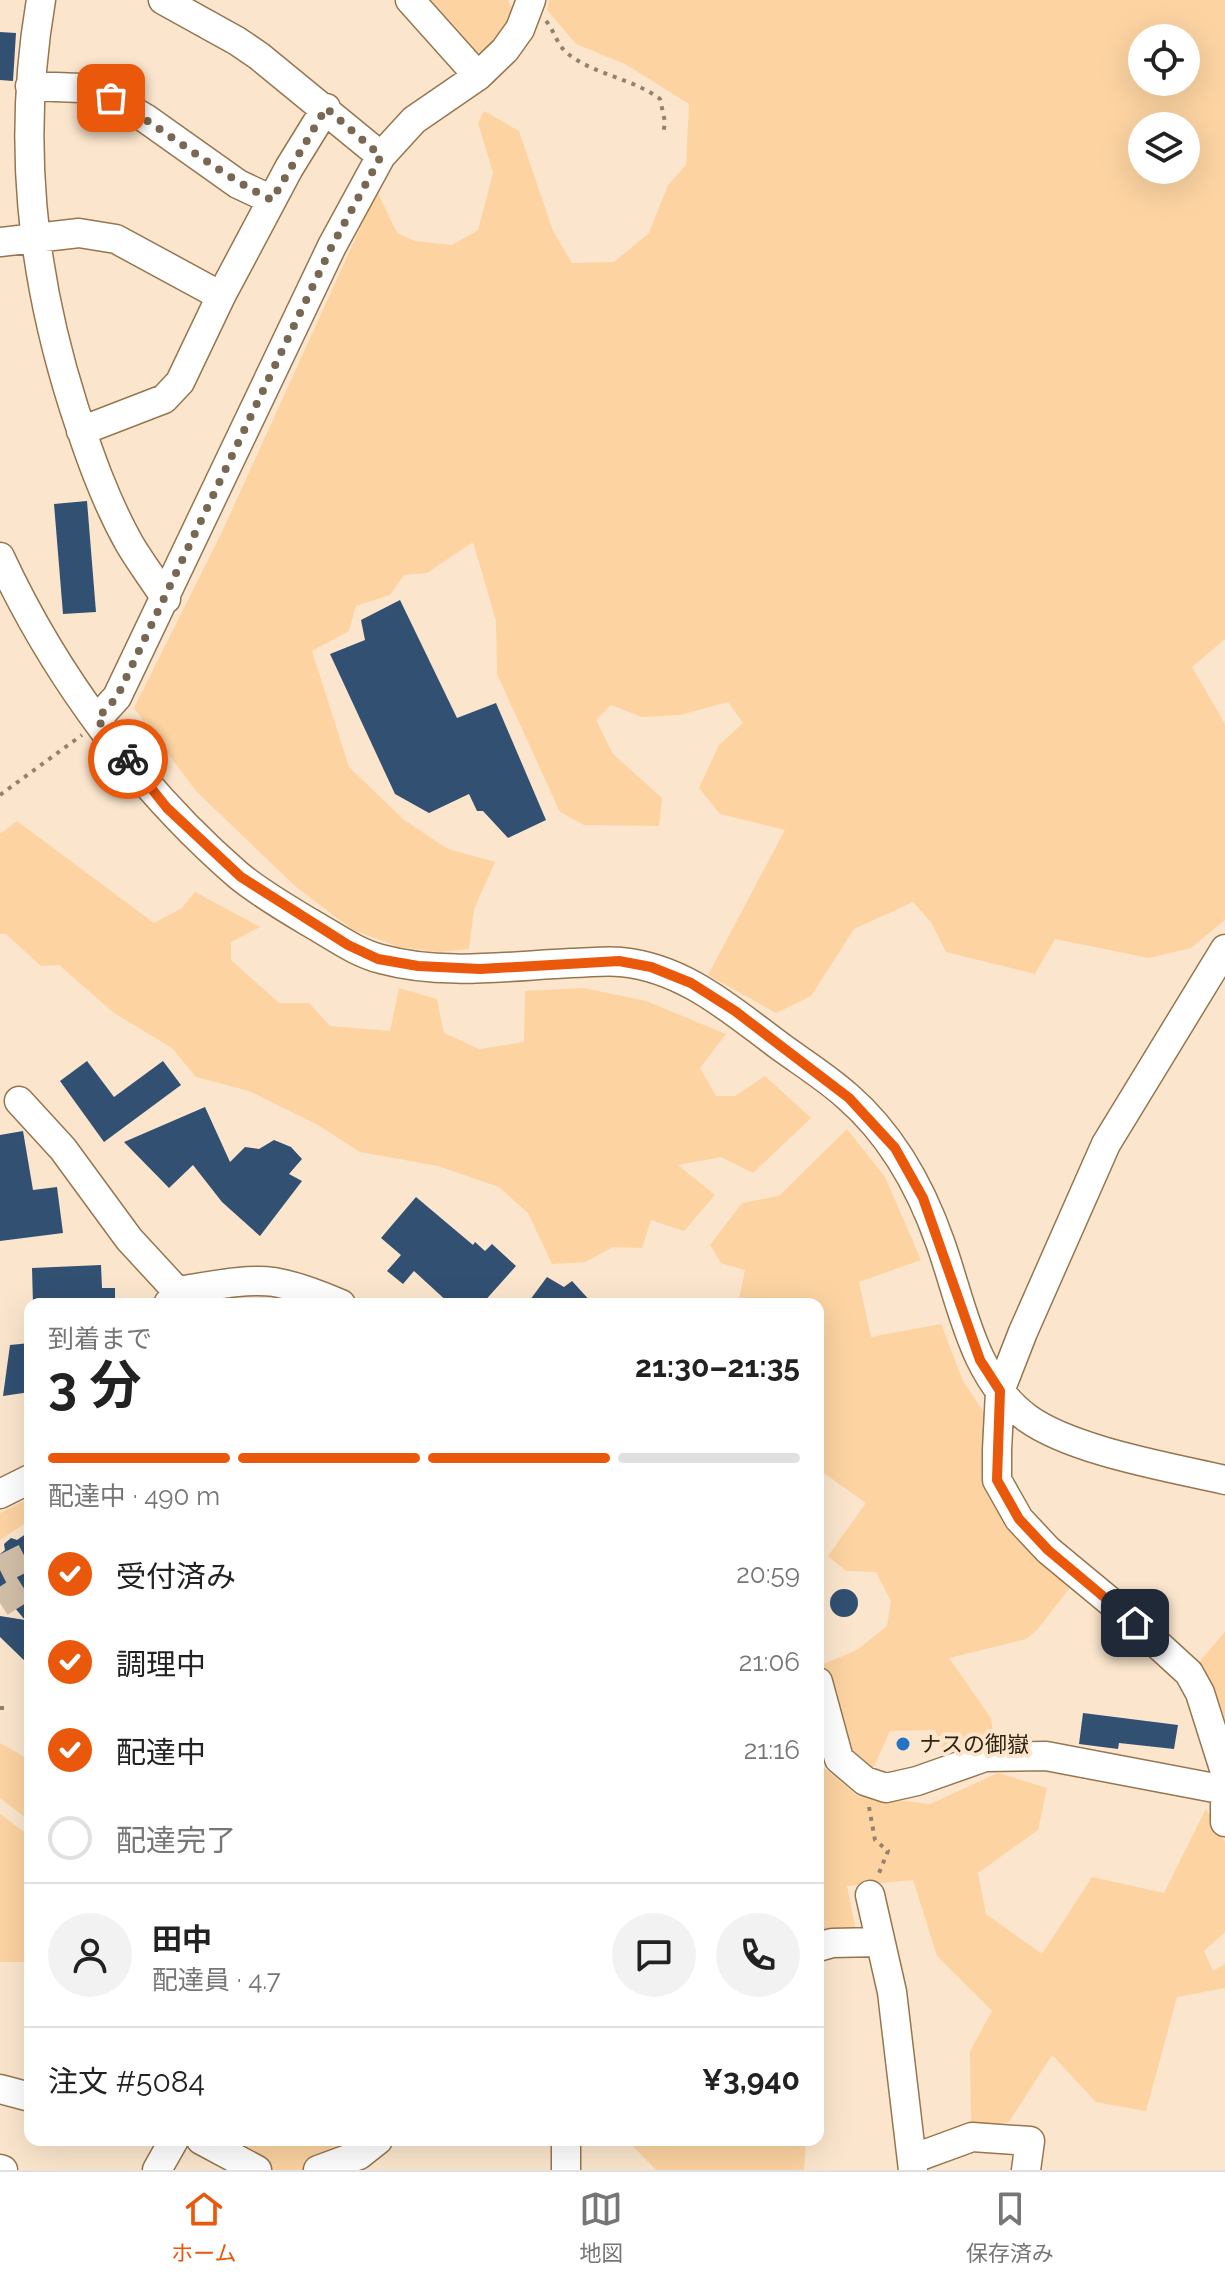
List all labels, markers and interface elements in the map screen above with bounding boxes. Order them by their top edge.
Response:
map controls [1128,24,1200,184]
button: locate [1128,24,1200,96]
pin [77,64,145,132]
icon: bag [89,76,133,120]
button: layers [1128,112,1200,184]
courier [88,719,168,799]
icon: bike [106,737,150,781]
text: 到着まで [48,1324,152,1354]
text: 21:30–21:35 [635,1349,800,1384]
text: 3 分 [48,1354,142,1415]
text: 配達中 · 490 m [48,1481,220,1511]
icon: check [48,1552,92,1596]
text: 受付済み [116,1559,236,1594]
text: 20:59 [736,1559,800,1589]
pin [1101,1589,1169,1657]
icon: home [1113,1601,1157,1645]
icon: check [48,1640,92,1684]
text: 調理中 [116,1647,206,1682]
text: 21:06 [739,1647,800,1677]
icon: check [48,1728,92,1772]
place label: ナスの御嶽 [919,1731,1029,1757]
text: 配達中 [116,1735,206,1770]
text: 21:16 [744,1735,800,1765]
marker: ナスの御嶽 [894,1735,912,1753]
text: 配達完了 [116,1823,236,1858]
button: person [48,1913,132,1997]
button: chat [612,1913,696,1997]
button: phone [716,1913,800,1997]
text: 田中 [152,1922,212,1957]
text: 配達員 · 4.7 [152,1965,281,1995]
text: ¥3,940 [702,2062,800,2097]
text: 注文 #5084 [48,2064,205,2099]
tab: ホーム [171,2187,237,2267]
tab: 地図 [579,2187,623,2267]
tab: 保存済み [966,2187,1054,2267]

